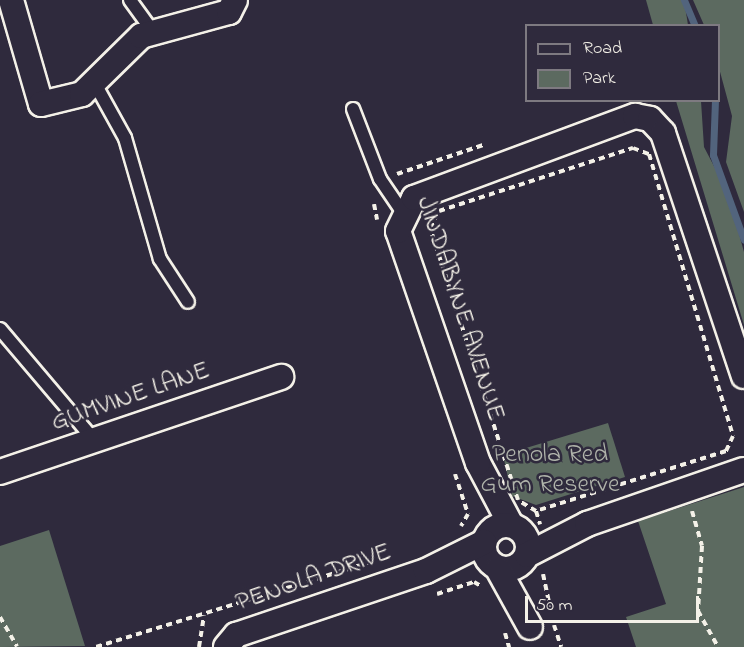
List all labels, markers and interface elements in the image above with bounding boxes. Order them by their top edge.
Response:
legend [525,24,720,102]
text: Road [583,36,622,62]
text: Park [583,66,616,92]
street label: JINDABYNE AVENUE [408,193,510,425]
street label: GUMVINE LANE [48,356,214,440]
park label: Penola Red Gum Reserve [480,440,620,502]
street label: PENOLA DRIVE [232,538,396,620]
scale bar [528,584,702,622]
text: 50 m [536,593,573,619]

